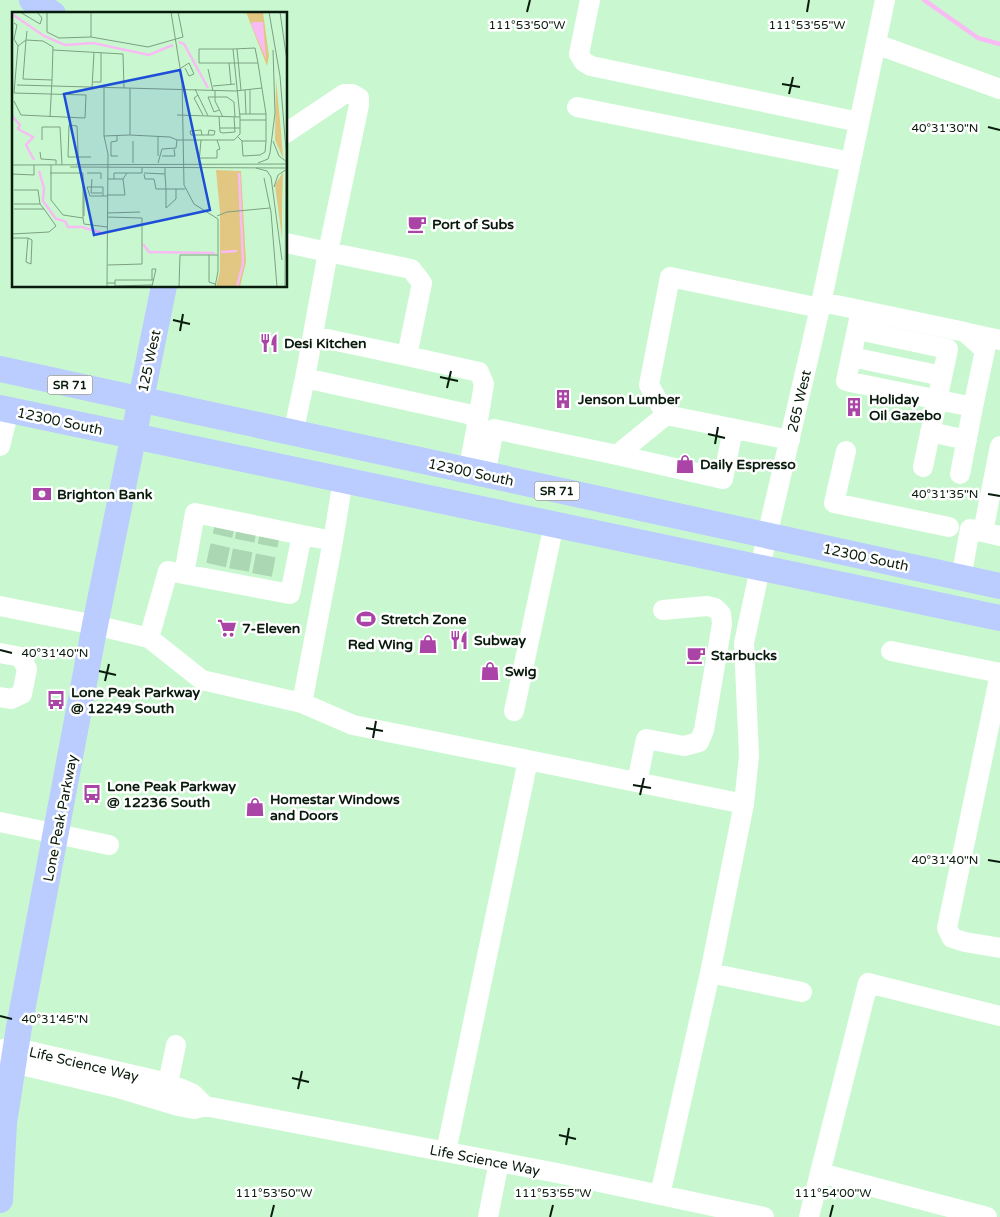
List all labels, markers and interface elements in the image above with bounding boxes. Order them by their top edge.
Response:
inset map [12,12,288,288]
text: 111°53'50"W [488,18,566,32]
text: 111°53'55"W [768,18,846,32]
text: 40°31'30"N [912,121,979,135]
cafe icon: Port of Subs [406,213,428,235]
place label: Port of Subs [432,216,514,233]
street label: 125 West [135,328,165,394]
restaurant icon: Desi Kitchen [258,332,280,354]
place label: Desi Kitchen [284,335,367,352]
street label: 265 West [784,368,815,434]
road number: SR 71 [48,376,92,394]
building icon: Jenson Lumber [552,388,574,410]
place label: Jenson Lumber [577,391,681,408]
place label: Holiday Oil Gazebo [869,391,942,424]
building icon: Holiday Oil Gazebo [843,396,865,418]
street label: 12300 South [16,404,104,439]
shop icon: Daily Espresso [674,453,696,475]
street label: 12300 South [427,455,515,490]
place label: Daily Espresso [700,456,796,473]
road number: SR 71 [534,482,580,501]
bank icon: Brighton Bank [31,483,53,505]
place label: Brighton Bank [57,486,153,503]
text: 40°31'35"N [912,487,979,501]
street label: 12300 South [822,540,910,575]
sports icon: Stretch Zone [355,608,377,630]
place label: Stretch Zone [381,611,467,628]
supermarket icon: 7-Eleven [216,617,238,639]
place label: 7-Eleven [242,620,300,637]
restaurant icon: Subway [448,629,470,651]
place label: Subway [474,632,527,649]
shop icon: Red Wing [417,633,439,655]
place label: Red Wing [348,636,413,653]
cafe icon: Starbucks [685,644,707,666]
text: 40°31'40"N [22,646,89,660]
place label: Starbucks [711,647,777,664]
shop icon: Swig [479,660,501,682]
place label: Swig [505,663,537,680]
place label: Lone Peak Parkway @ 12249 South [71,684,201,717]
bus stop icon: Lone Peak Parkway @ 12249 South [45,689,67,711]
street label: Lone Peak Parkway [40,753,81,883]
place label: Lone Peak Parkway @ 12236 South [107,778,237,811]
bus stop icon: Lone Peak Parkway @ 12236 South [81,783,103,805]
place label: Homestar Windows and Doors [270,791,400,824]
shop icon: Homestar Windows and Doors [244,796,266,818]
text: 40°31'40"N [912,853,979,867]
text: 40°31'45"N [22,1012,89,1026]
street label: Life Science Way [27,1044,141,1085]
street label: Life Science Way [428,1141,542,1180]
text: 111°53'50"W [235,1186,313,1200]
text: 111°53'55"W [514,1186,592,1200]
text: 111°54'00"W [794,1186,872,1200]

